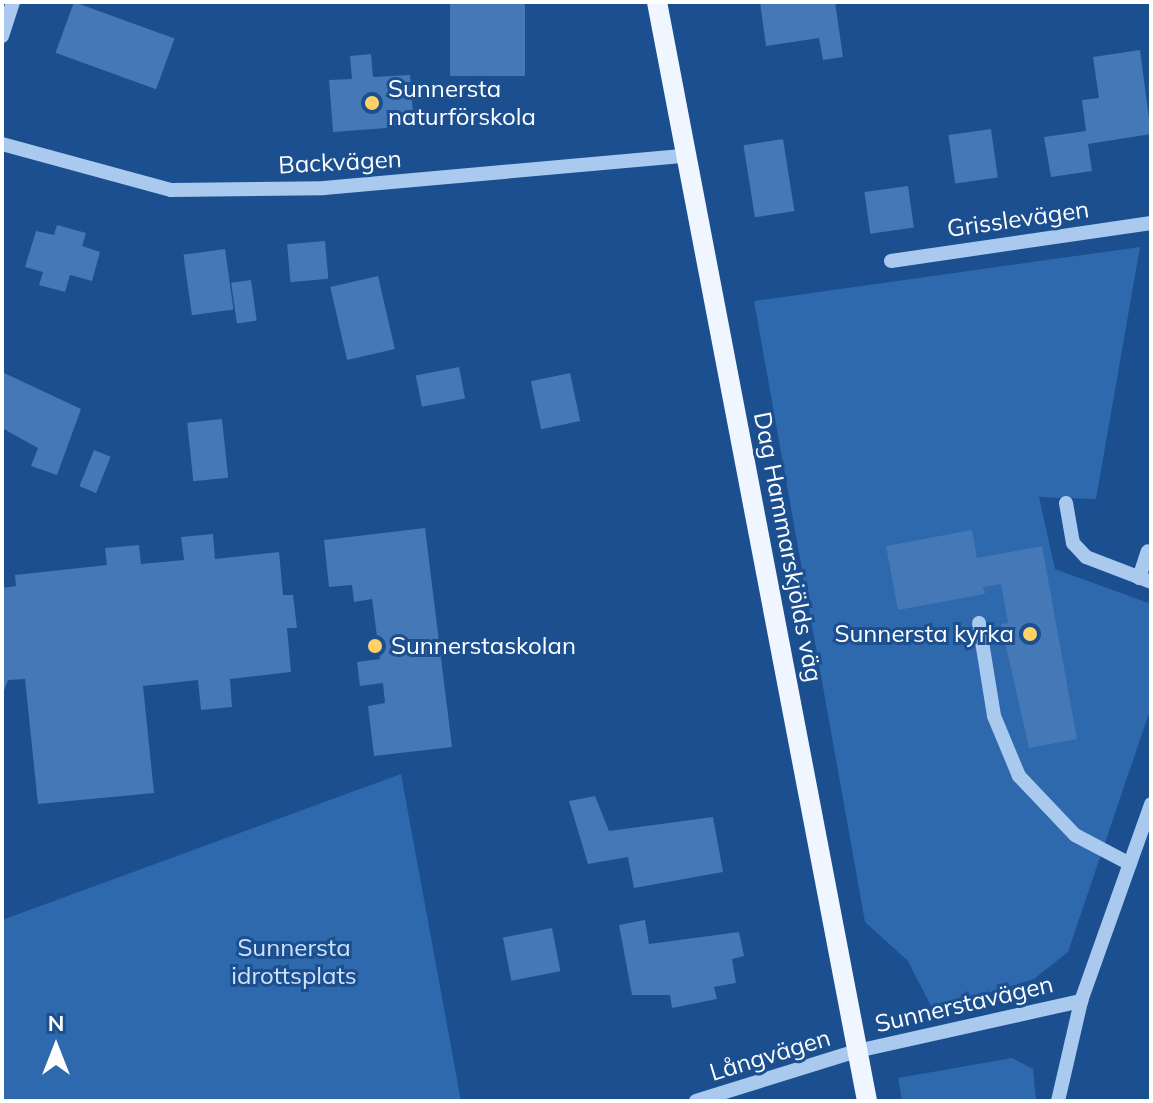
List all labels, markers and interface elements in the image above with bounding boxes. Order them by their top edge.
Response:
place label: Sunnersta naturförskola [388,75,536,131]
marker: Sunnersta naturförskola [363,94,381,112]
street label: Backvägen [278,144,402,180]
street label: Grisslevägen [945,195,1091,243]
street label: Dag Hammarskjölds väg [748,409,828,685]
place label: Sunnersta kyrka [835,620,1014,648]
marker: Sunnersta kyrka [1021,625,1039,643]
place label: Sunnerstaskolan [391,632,576,660]
marker: Sunnerstaskolan [366,637,384,655]
park label: Sunnersta idrottsplats [231,934,357,990]
street label: Sunnerstavägen [872,970,1056,1038]
north arrow [16,1007,96,1087]
text: N [48,1009,64,1037]
street label: Långvägen [706,1023,834,1087]

